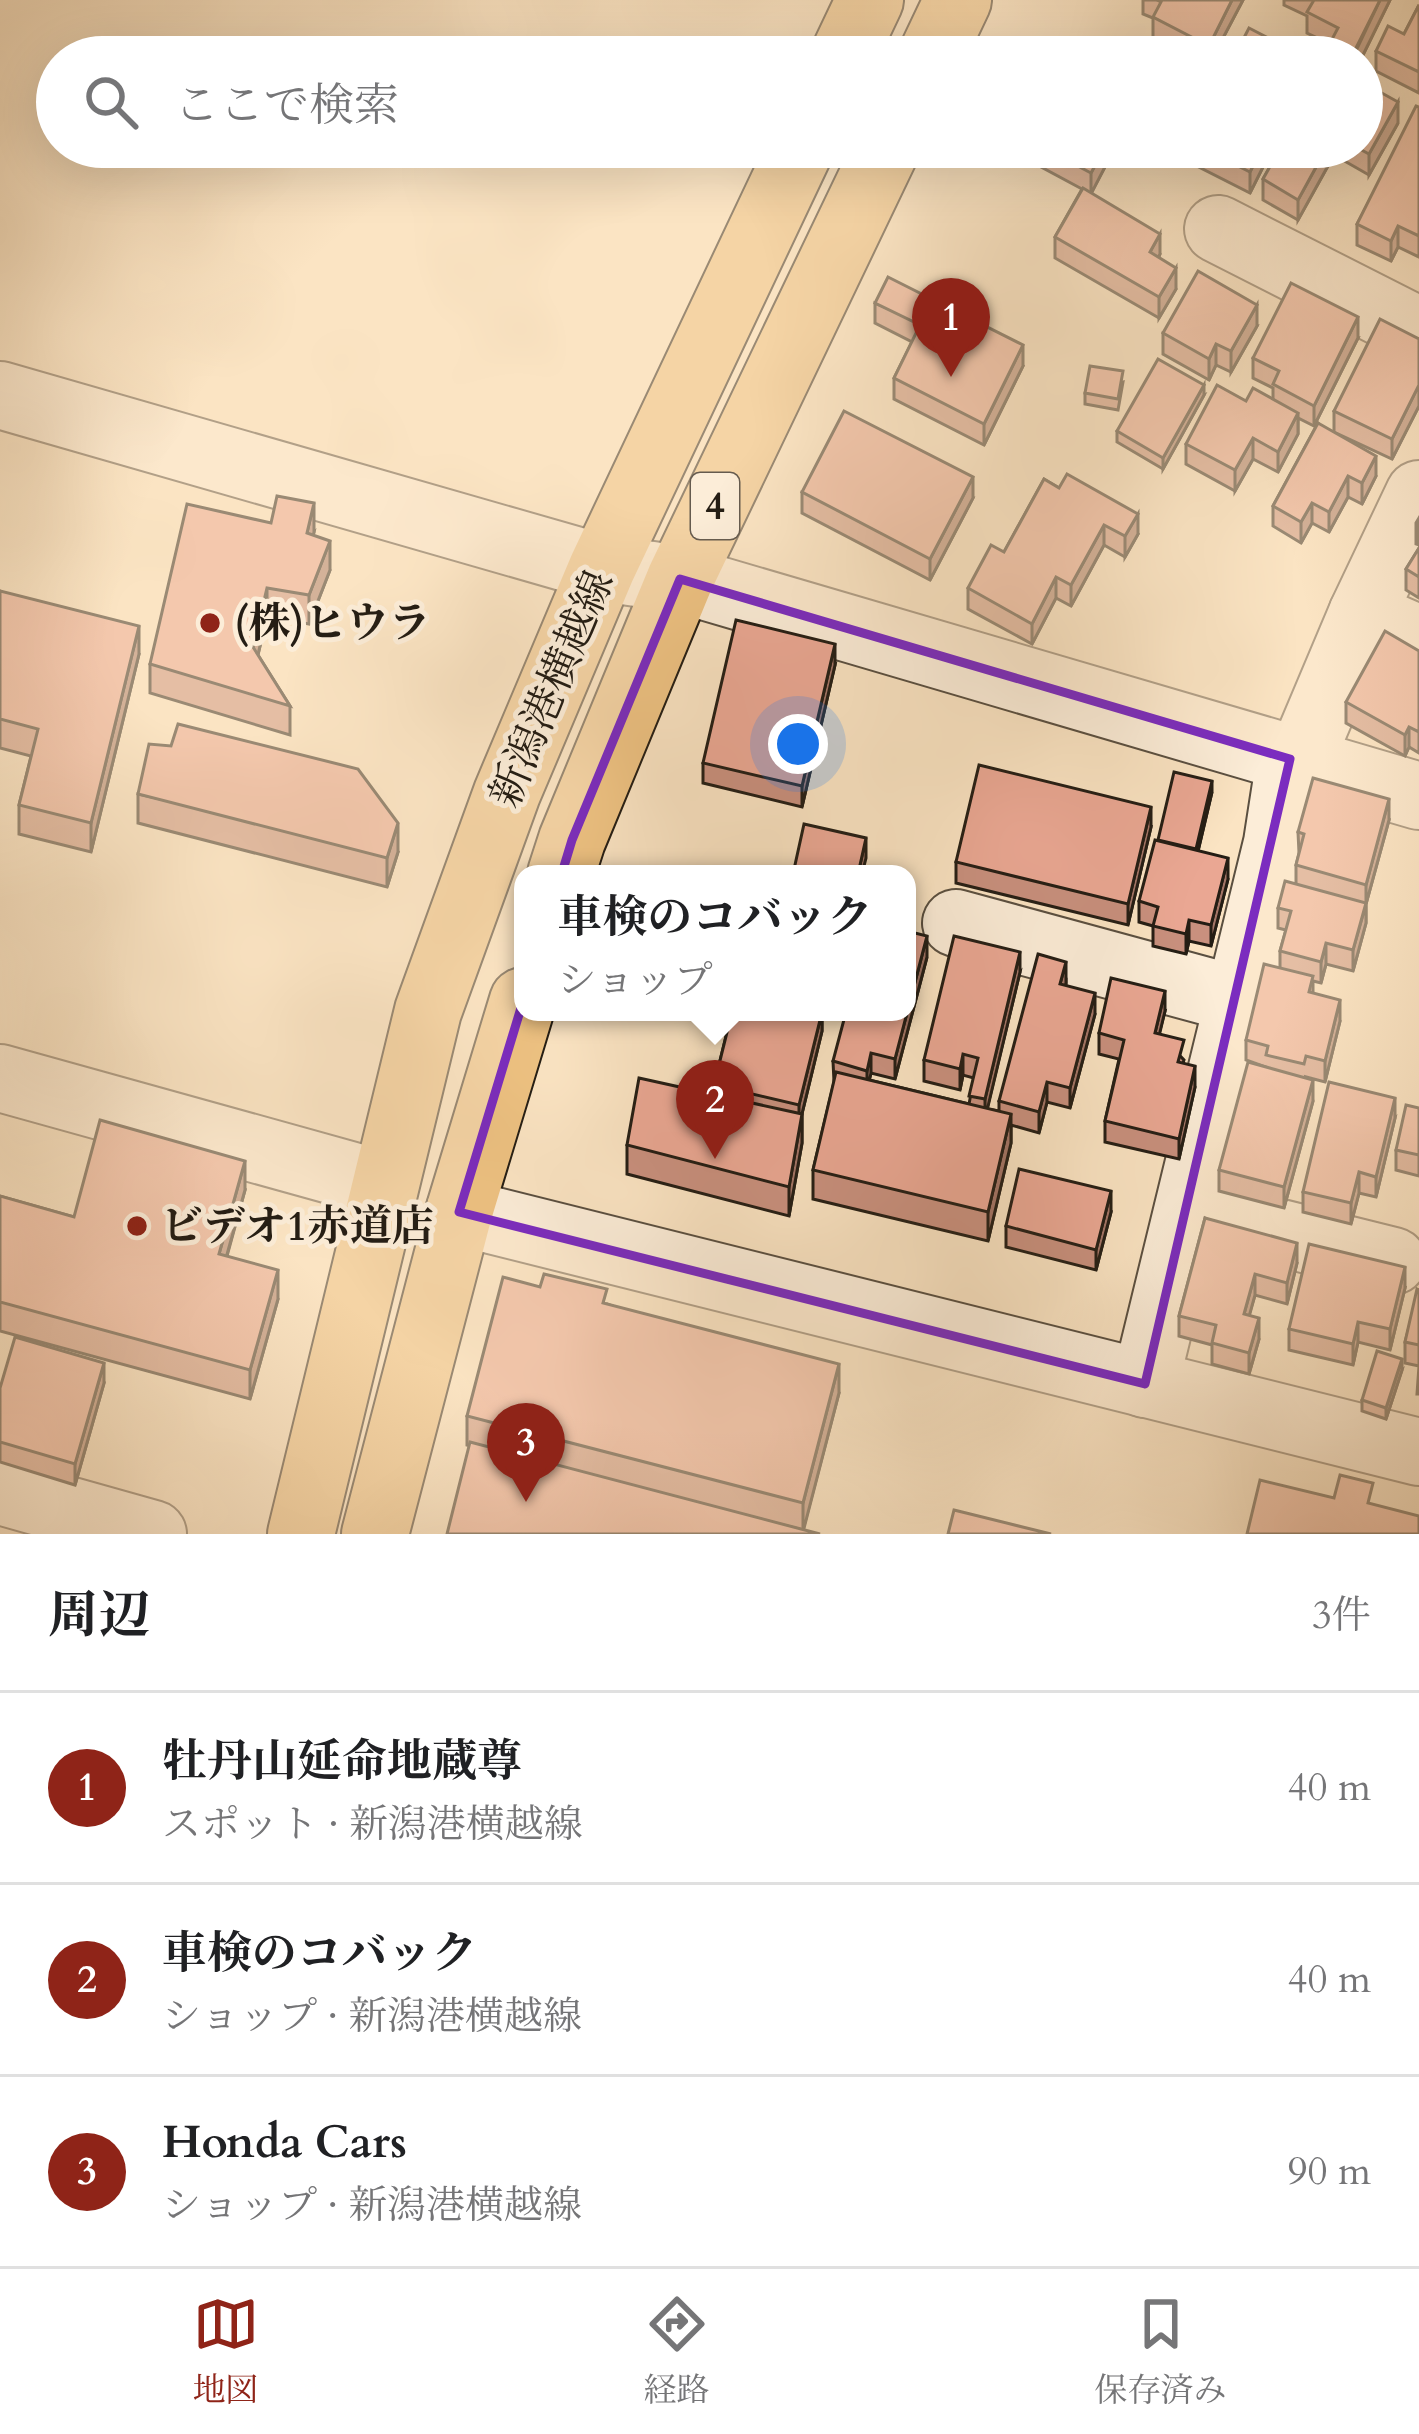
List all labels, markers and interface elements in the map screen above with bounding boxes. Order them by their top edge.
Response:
search box [36,36,1383,168]
icon: search [78,69,144,135]
text: ここで検索 [174,75,399,136]
pin: 1 [912,278,990,377]
road number: 4 [691,473,739,539]
street label: 新潟港横越線 [477,562,627,816]
place label: (株)ヒウラ [234,595,431,652]
marker: (株)ヒウラ [197,610,223,636]
your location [768,714,828,774]
popup [514,865,916,1021]
text: 車検のコバック [557,887,873,948]
text: ショップ [557,954,713,1007]
pin: 2 [676,1060,754,1159]
place label: ビデオ1赤道店 [161,1198,434,1255]
marker: ビデオ1赤道店 [124,1213,150,1239]
pin: 3 [487,1403,565,1502]
text: 周辺 [48,1581,150,1651]
text: 3件 [1312,1589,1371,1642]
text: 牡丹山延命地蔵尊 [162,1731,522,1792]
text: 1 [77,1761,97,1814]
text: 40 m [1288,1761,1371,1814]
text: スポット · 新潟港横越線 [162,1798,583,1851]
text: 車検のコバック [162,1923,477,1984]
text: 2 [77,1953,97,2006]
text: 40 m [1288,1953,1371,2006]
text: ショップ · 新潟港横越線 [162,1990,582,2043]
text: Honda Cars [162,2112,407,2173]
text: 3 [77,2145,97,2198]
text: 90 m [1288,2145,1371,2198]
text: ショップ · 新潟港横越線 [162,2179,582,2232]
tab: 地図 [193,2291,259,2413]
tab: 経路 [644,2291,710,2413]
tab: 保存済み [1095,2291,1227,2413]

